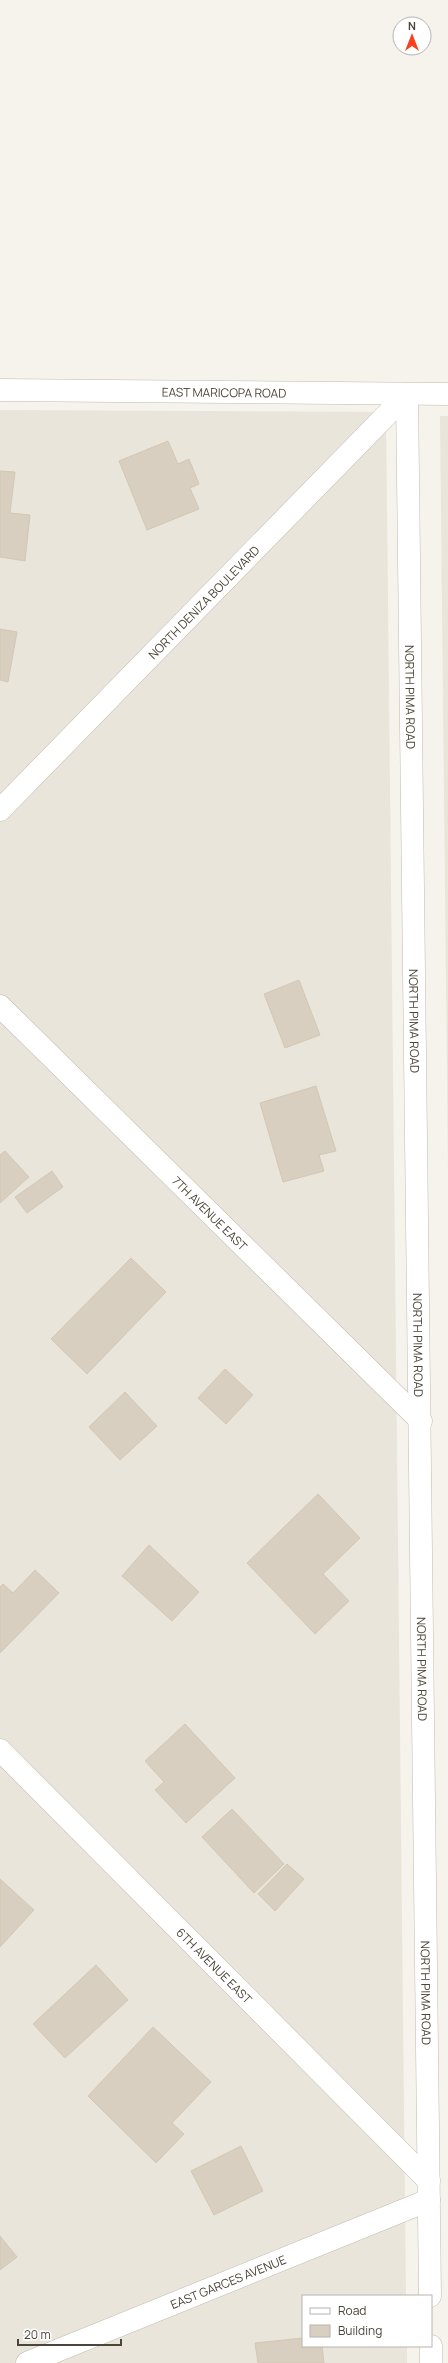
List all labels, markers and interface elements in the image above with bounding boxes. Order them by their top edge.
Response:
north arrow [392,16,432,56]
text: N [408,18,416,33]
street label: EAST MARICOPA ROAD [162,383,286,401]
street label: NORTH DENIZA BOULEVARD [144,541,263,663]
street label: NORTH PIMA ROAD [402,645,420,749]
street label: NORTH PIMA ROAD [405,969,424,1073]
street label: 7TH AVENUE EAST [169,1172,252,1255]
street label: NORTH PIMA ROAD [409,1293,428,1397]
street label: NORTH PIMA ROAD [413,1617,432,1721]
street label: 6TH AVENUE EAST [173,1924,257,2008]
street label: NORTH PIMA ROAD [417,1941,435,2045]
street label: EAST GARCES AVENUE [168,2250,289,2313]
legend [302,2295,432,2347]
text: Road [338,2302,366,2319]
scale bar [18,2321,121,2347]
text: Building [338,2322,382,2339]
text: 20 m [24,2326,51,2343]

